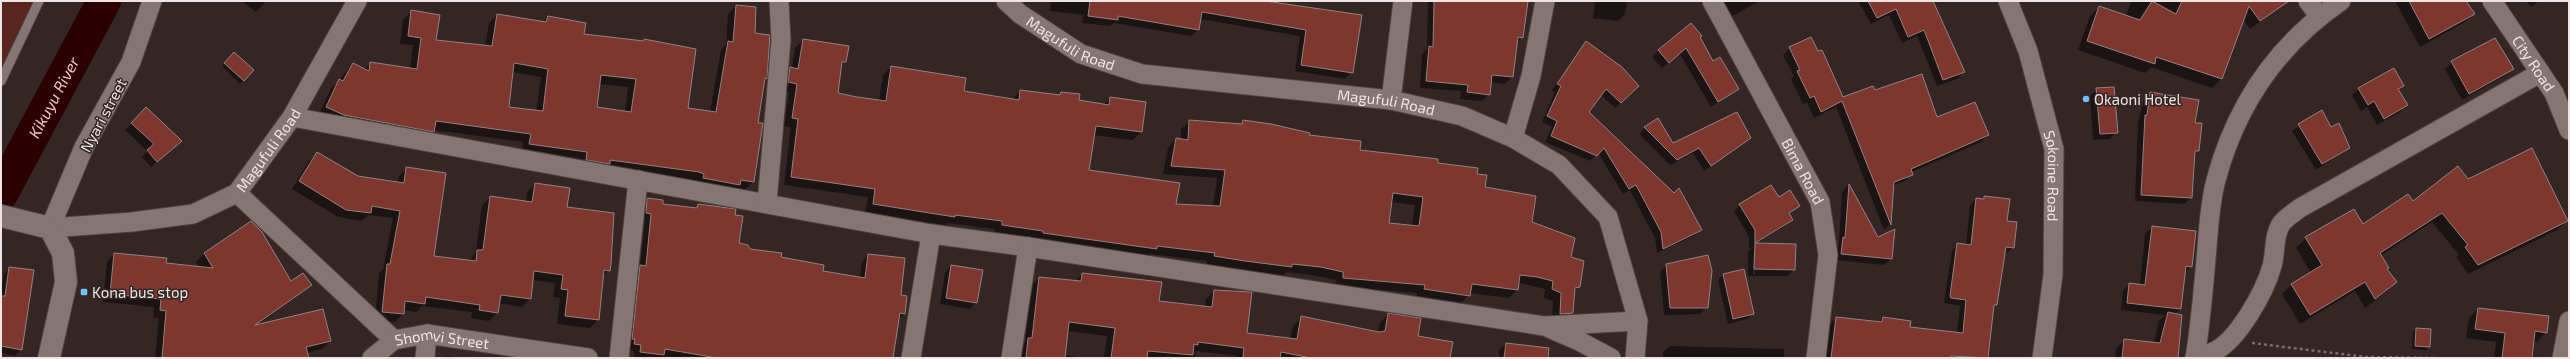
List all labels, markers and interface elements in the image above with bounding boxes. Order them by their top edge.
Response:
street label: Magufuli Road [1023,12,1117,74]
street label: City Road [2509,32,2559,95]
water label: Kikuyu River [23,52,83,141]
street label: Nyari street [76,75,130,155]
street label: Magufuli Road [1336,85,1437,119]
place label: Okaoni Hotel [2094,90,2181,108]
marker: Okaoni Hotel [2081,94,2091,104]
street label: Magufuli Road [232,105,304,195]
street label: Sokoine Road [2040,128,2063,222]
street label: Bima Road [1778,135,1828,207]
place label: Kona bus stop [92,283,188,301]
marker: Kona bus stop [79,287,89,297]
street label: Shomvi Street [393,324,491,352]

